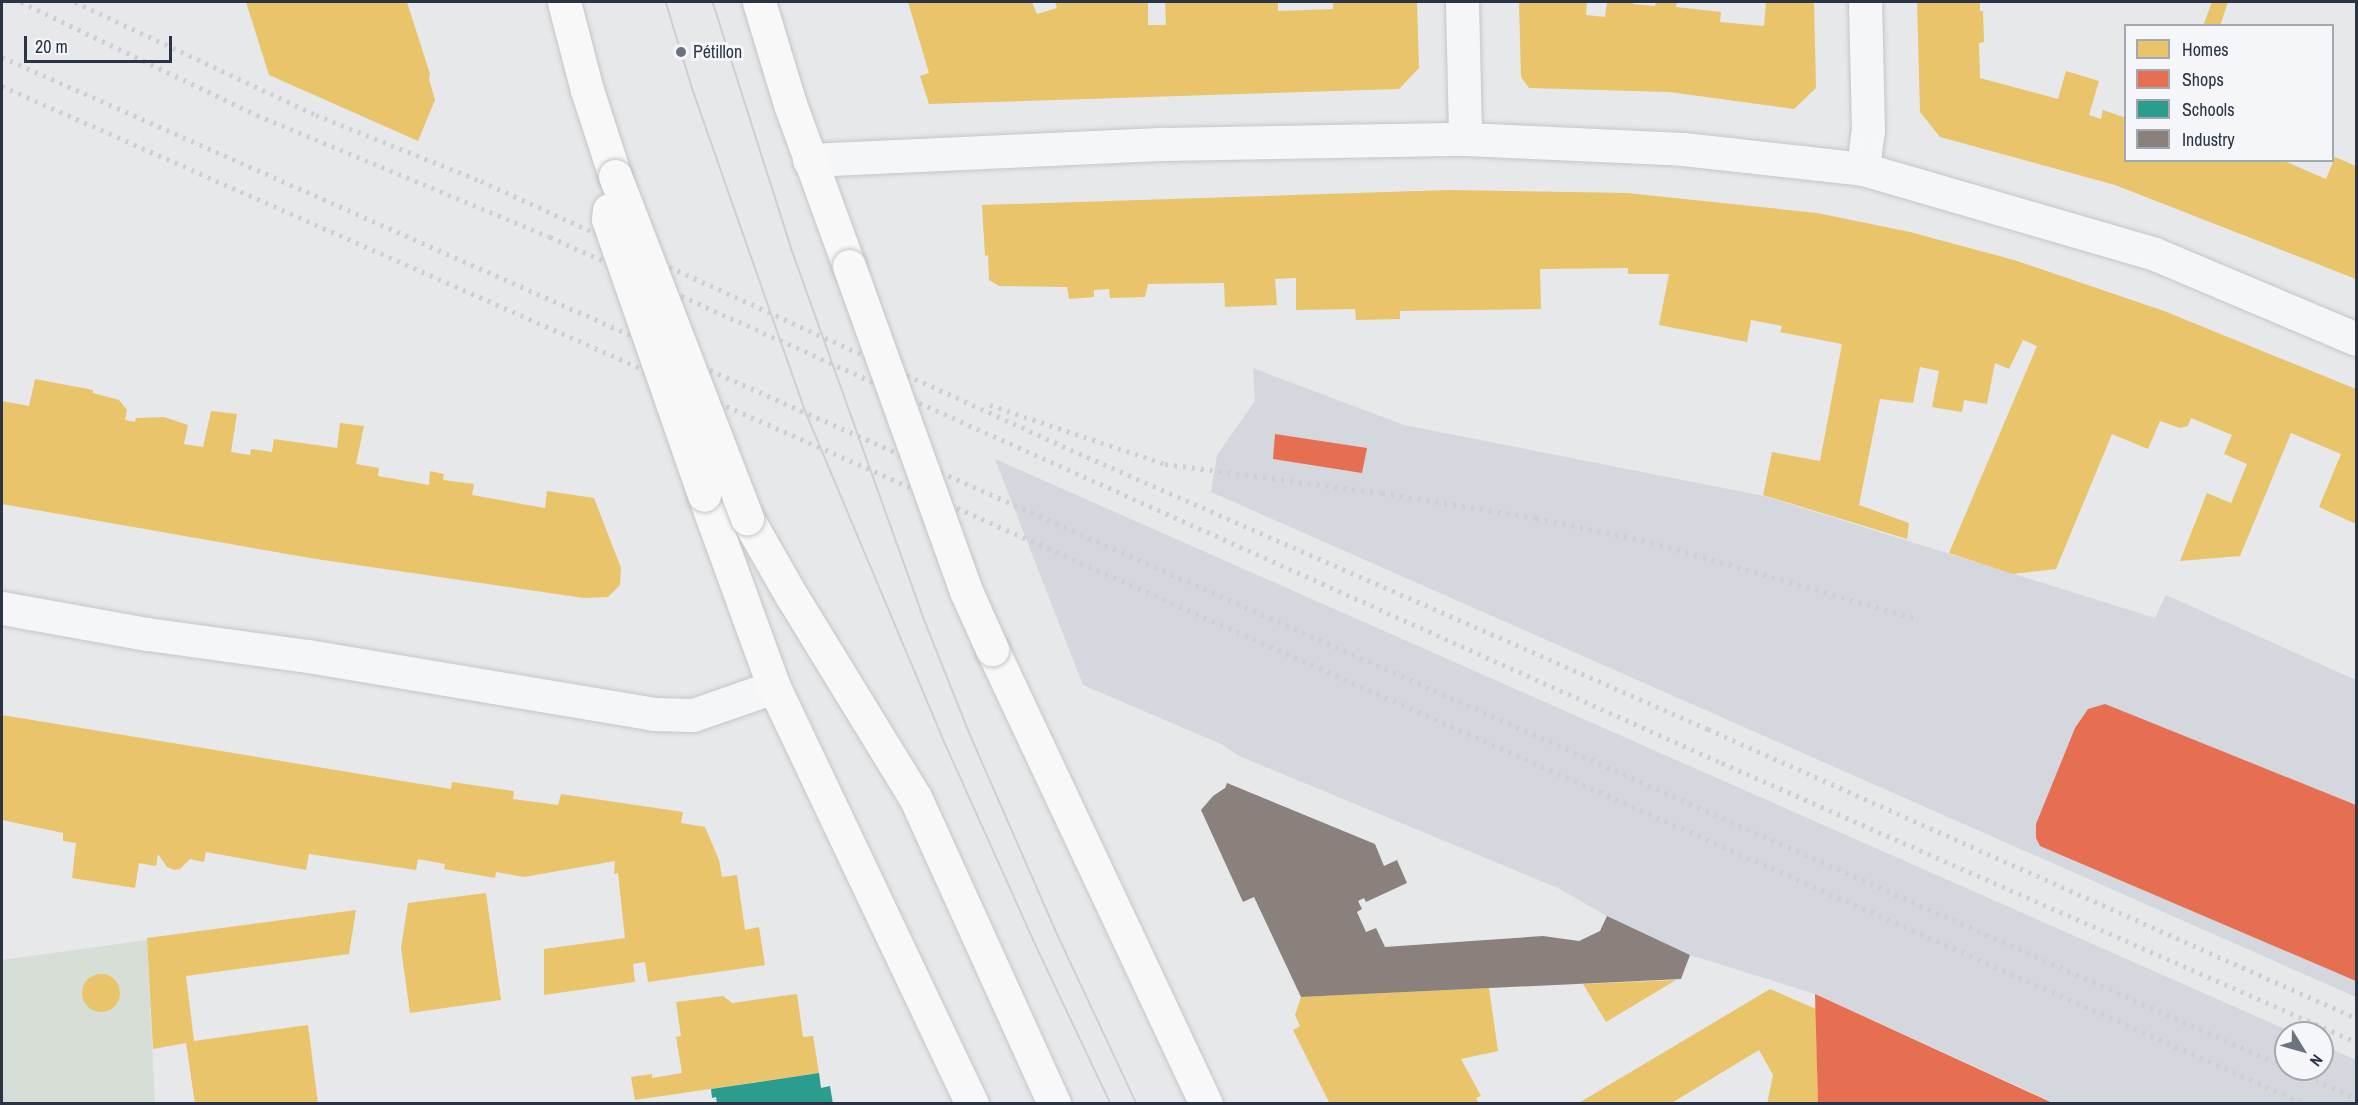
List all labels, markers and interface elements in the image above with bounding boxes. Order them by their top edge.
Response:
scale bar [27,24,176,62]
legend [2124,24,2334,162]
text: 20 m [35,34,68,59]
text: Homes [2182,37,2229,62]
place label: Pétillon [693,41,742,63]
marker: Pétillon [674,45,688,59]
text: Shops [2182,67,2224,92]
text: Schools [2182,97,2235,122]
text: Industry [2182,127,2235,152]
north arrow [2274,1021,2334,1081]
text: N [2305,1050,2328,1071]

